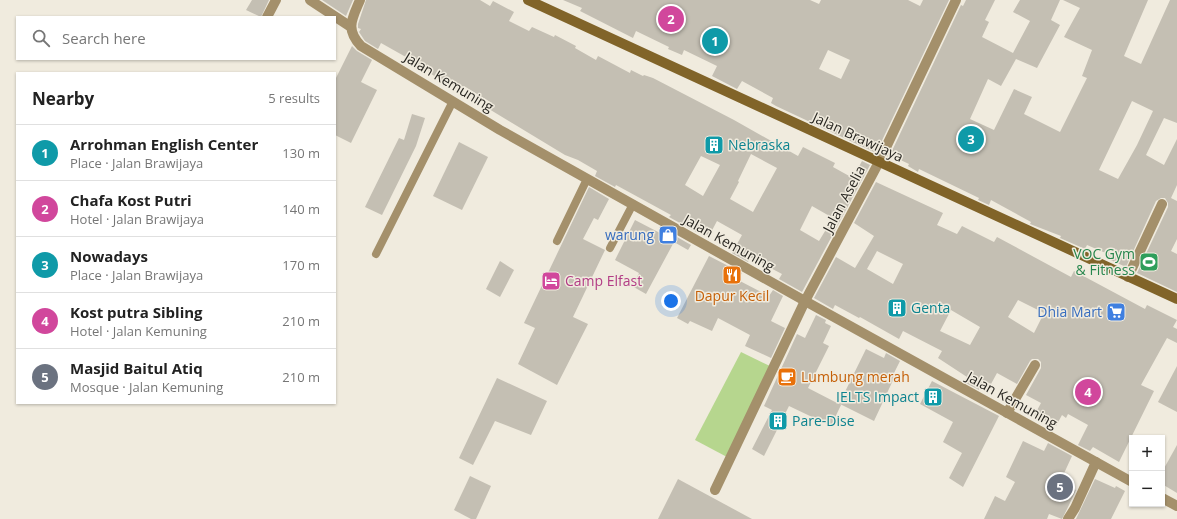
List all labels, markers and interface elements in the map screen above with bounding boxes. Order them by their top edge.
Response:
pin: 2 [658,4,684,34]
search box [16,16,336,60]
pin: 1 [702,26,728,56]
icon: search [30,27,52,49]
text: Search here [62,28,146,48]
street label: Jalan Kemuning [399,46,498,116]
text: Nearby [32,87,94,110]
text: 5 results [268,89,320,107]
street label: Jalan Brawijaya [808,106,907,166]
pin: 3 [958,124,984,154]
text: Arrohman English Center [70,134,258,154]
building icon: Nebraska [703,134,725,156]
place label: Nebraska [728,135,790,154]
text: 1 [41,144,49,162]
text: 130 m [282,144,320,162]
text: Place · Jalan Brawijaya [70,154,203,172]
street label: Jalan Aselia [817,162,869,237]
text: Chafa Kost Putri [70,190,192,210]
text: 2 [41,200,49,218]
text: 140 m [282,200,320,218]
street label: Jalan Kemuning [679,209,779,276]
text: Hotel · Jalan Brawijaya [70,210,204,228]
shop icon: warung [657,224,679,246]
place label: warung [605,225,654,244]
place label: VOC Gym & Fitness [1073,244,1135,279]
text: Nowadays [70,246,148,266]
sports icon: VOC Gym & Fitness [1138,251,1160,273]
text: 3 [41,256,49,274]
text: 170 m [282,256,320,274]
restaurant icon: Dapur Kecil [721,264,743,286]
text: Place · Jalan Brawijaya [70,266,203,284]
hotel icon: Camp Elfast [540,270,562,292]
place label: Camp Elfast [565,271,642,290]
place label: Dapur Kecil [695,286,769,305]
your location [661,291,681,311]
building icon: Genta [886,297,908,319]
place label: Genta [911,298,950,317]
supermarket icon: Dhia Mart [1105,301,1127,323]
text: Kost putra Sibling [70,302,203,322]
place label: Dhia Mart [1037,302,1102,321]
text: 4 [41,312,49,330]
text: 210 m [282,312,320,330]
text: Hotel · Jalan Kemuning [70,322,207,340]
text: Masjid Baitul Atiq [70,358,203,378]
cafe icon: Lumbung merah [776,366,798,388]
street label: Jalan Kemuning [962,366,1062,433]
place label: Lumbung merah [801,367,910,386]
text: 5 [41,368,49,386]
text: 210 m [282,368,320,386]
pin: 4 [1075,377,1101,407]
text: Mosque · Jalan Kemuning [70,378,223,396]
building icon: IELTS Impact [922,386,944,408]
place label: IELTS Impact [836,387,919,406]
building icon: Pare-Dise [767,410,789,432]
place label: Pare-Dise [792,411,855,430]
map controls [1129,435,1165,507]
button: + [1129,435,1165,471]
button: − [1129,471,1165,507]
pin: 5 [1047,472,1073,502]

